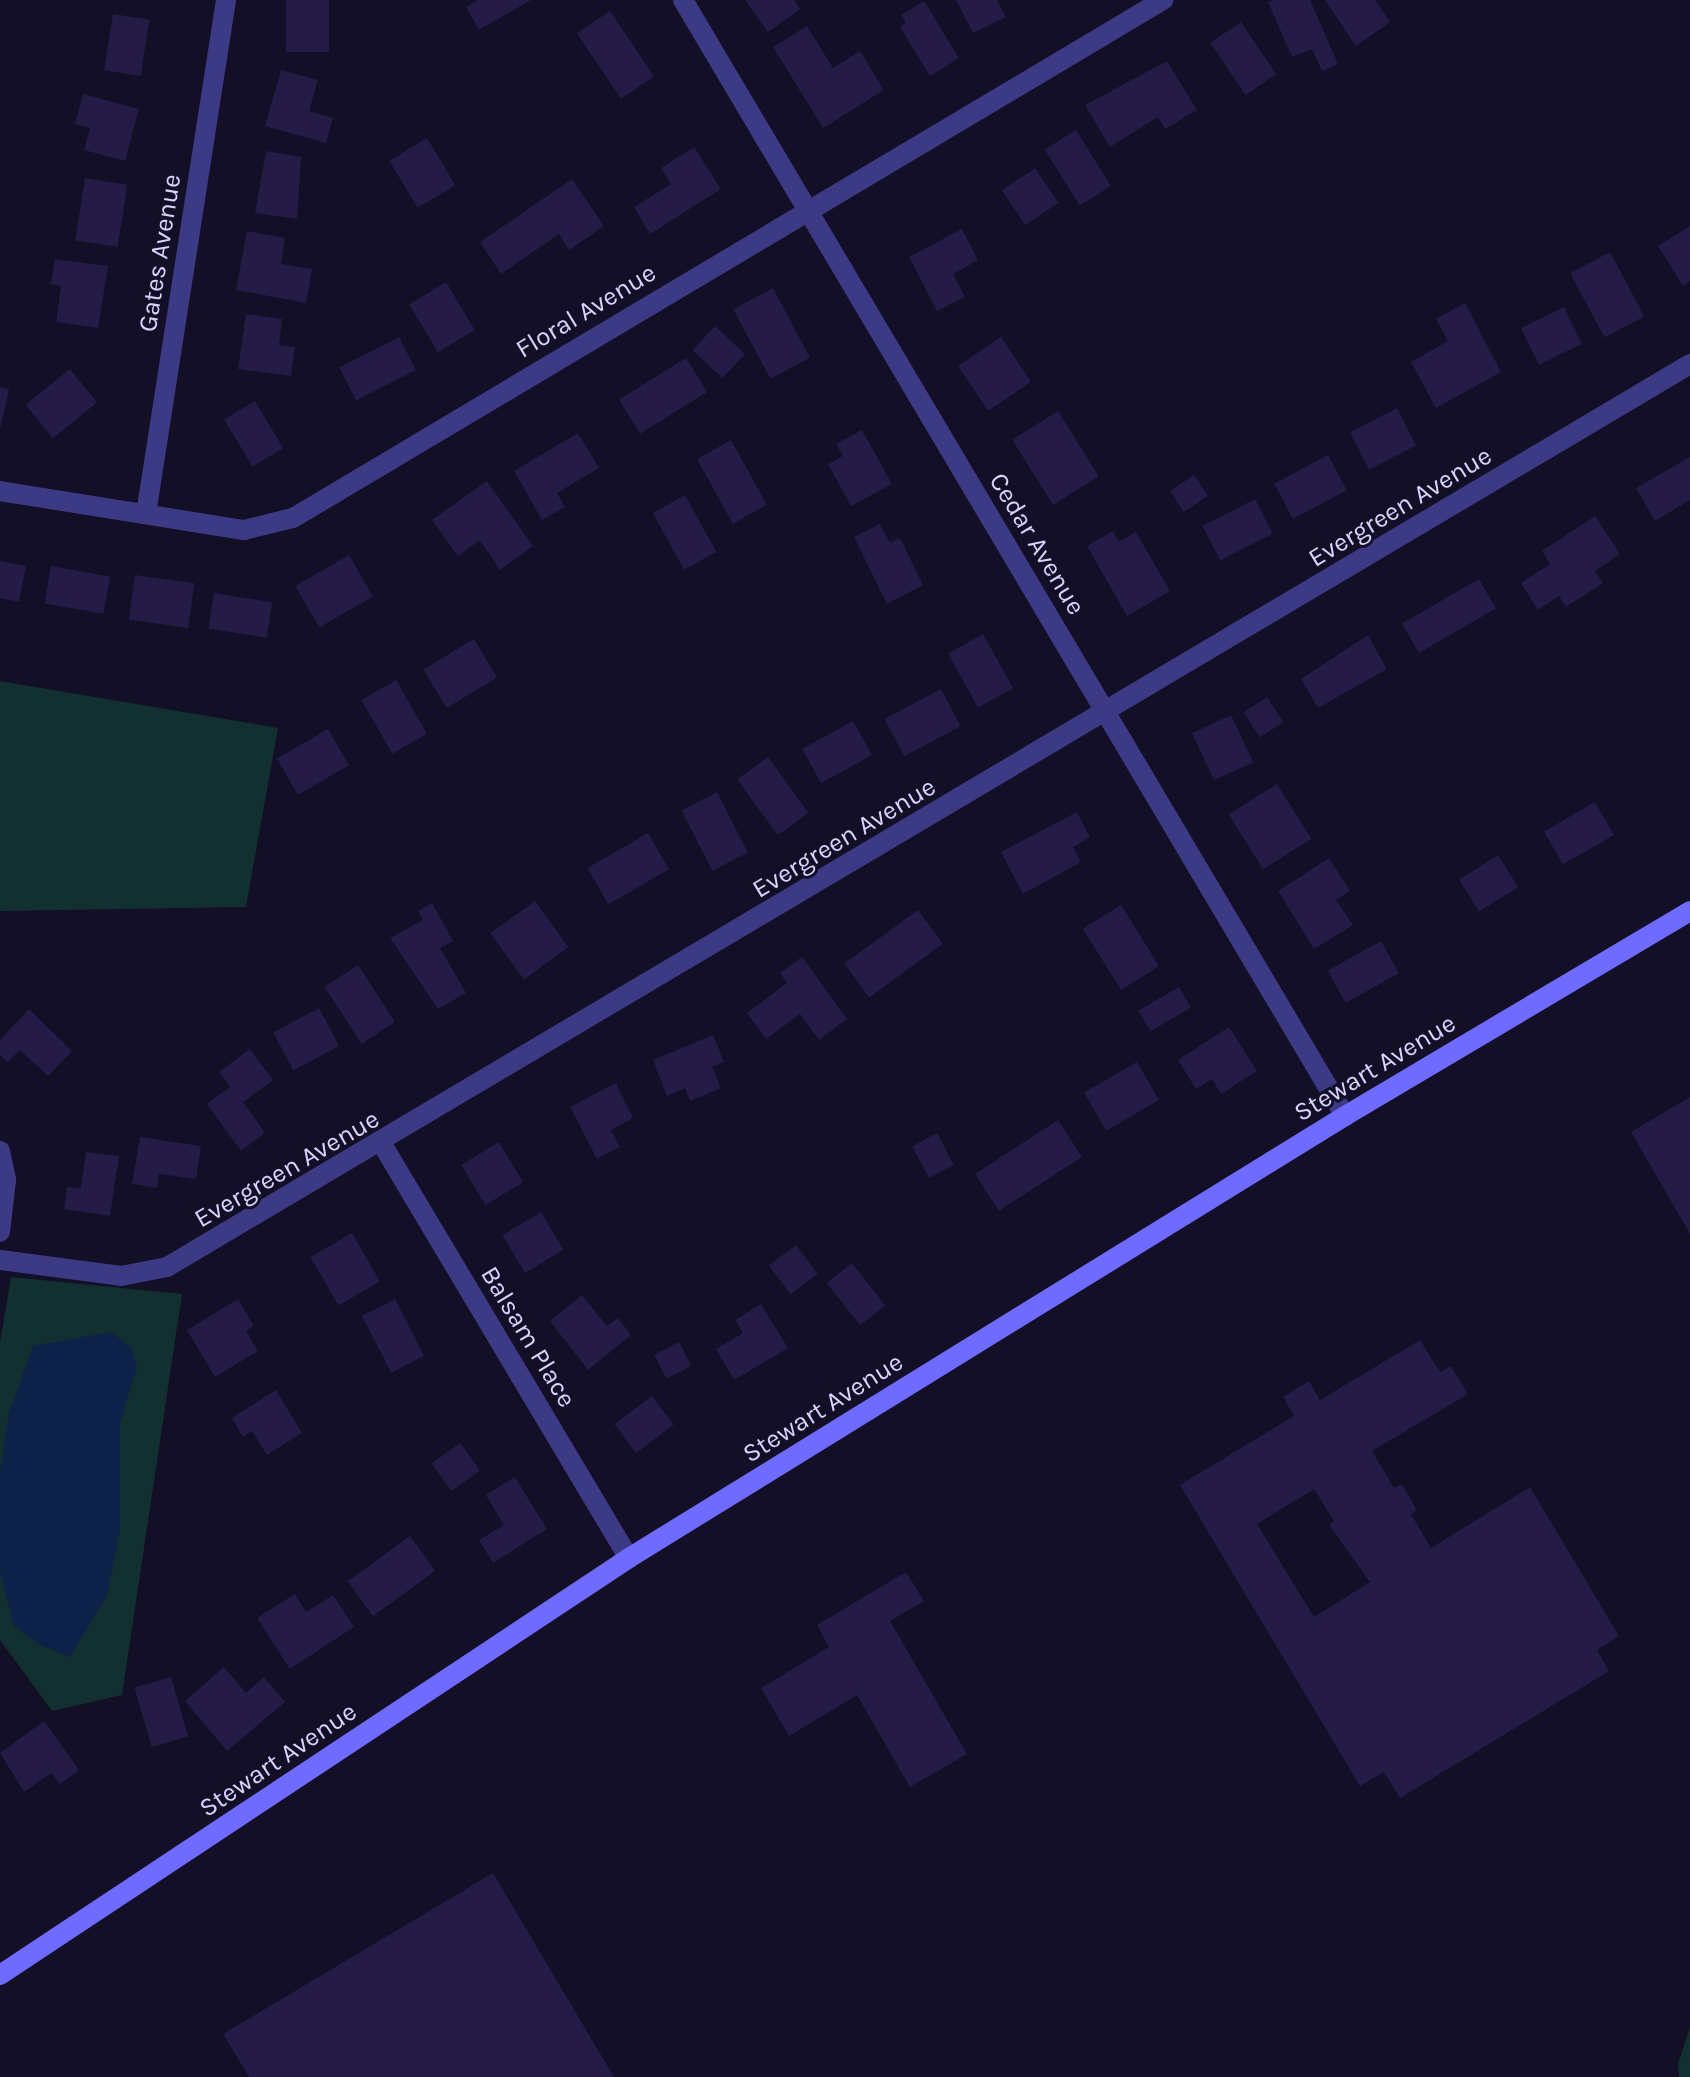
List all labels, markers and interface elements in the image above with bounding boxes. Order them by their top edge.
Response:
street label: Gates Avenue [132,172,188,334]
street label: Floral Avenue [510,257,662,365]
street label: Evergreen Avenue [1303,440,1497,574]
street label: Cedar Avenue [982,467,1092,621]
street label: Evergreen Avenue [747,771,941,905]
street label: Stewart Avenue [1289,1008,1461,1128]
street label: Evergreen Avenue [189,1103,385,1235]
street label: Balsam Place [474,1261,582,1413]
street label: Stewart Avenue [737,1346,909,1470]
street label: Stewart Avenue [193,1696,363,1824]

